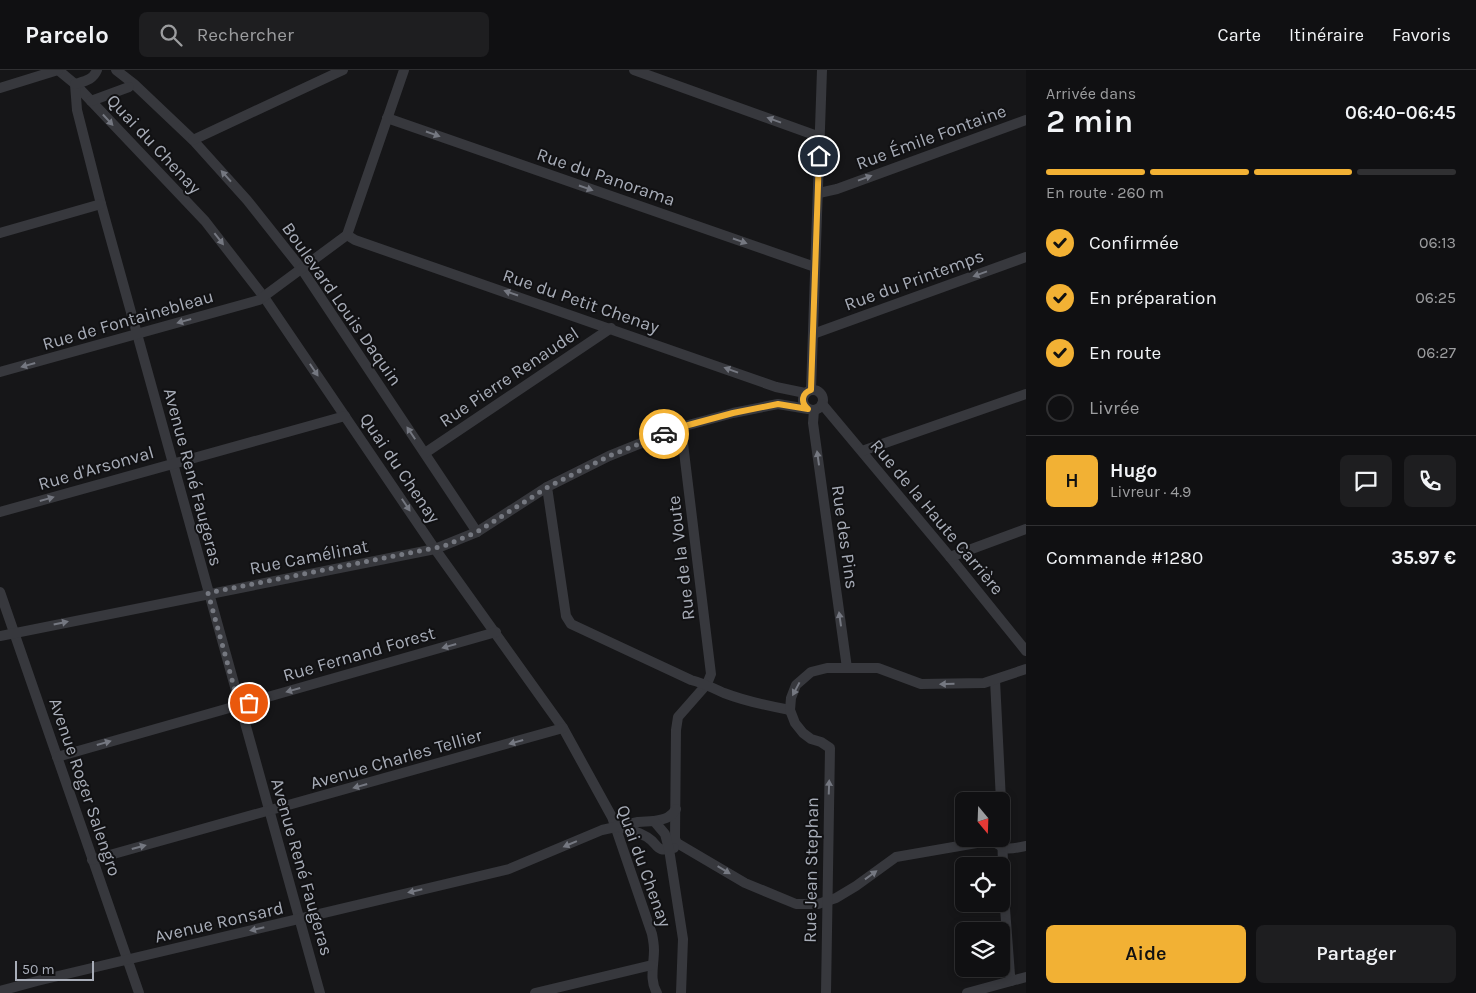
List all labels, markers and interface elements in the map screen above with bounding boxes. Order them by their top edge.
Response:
search box [139,12,489,57]
text: Parcelo [25,21,109,49]
icon: search [157,21,185,49]
text: Rechercher [197,24,294,46]
text: Carte [1218,24,1261,46]
text: Itinéraire [1289,24,1364,46]
text: Favoris [1392,24,1451,46]
text: Arrivée dans [1046,84,1136,103]
street label: Quai du Chenay [102,90,206,199]
street label: Rue Émile Fontaine [853,99,1009,174]
text: 06:40–06:45 [1345,102,1456,124]
text: 2 min [1046,103,1133,140]
one-way arrow [102,113,114,125]
one-way arrow [766,116,781,124]
one-way arrow [425,131,440,139]
pin [798,135,840,177]
icon: home [805,142,833,170]
street label: Rue du Panorama [534,143,678,211]
one-way arrow [220,171,232,183]
one-way arrow [858,174,873,182]
text: En route · 260 m [1046,183,1164,202]
one-way arrow [579,184,594,192]
street label: Boulevard Louis Daquin [277,218,407,390]
icon: check [1046,229,1074,257]
one-way arrow [213,232,224,245]
text: Confirmée [1089,232,1179,254]
text: 06:13 [1419,233,1456,252]
one-way arrow [732,238,747,245]
street label: Rue du Printemps [841,245,987,315]
street label: Rue du Petit Chenay [500,264,663,338]
one-way arrow [972,270,987,278]
icon: check [1046,284,1074,312]
street label: Rue de Fontainebleau [40,285,216,355]
text: En préparation [1089,287,1217,309]
text: 06:25 [1415,288,1456,307]
one-way arrow [503,289,518,297]
one-way arrow [176,317,192,325]
street label: Rue Pierre Renaudel [435,322,583,432]
icon: check [1046,339,1074,367]
text: En route [1089,342,1161,364]
text: 06:27 [1417,343,1456,362]
one-way arrow [20,361,35,369]
one-way arrow [309,364,319,377]
one-way arrow [723,366,738,373]
street label: Avenue René Faugeras [159,386,227,568]
text: Livrée [1089,397,1139,419]
street label: Quai du Chenay [355,409,445,528]
courier [639,409,689,459]
icon: car [650,420,678,448]
one-way arrow [406,426,416,439]
street label: Rue de la Haute Carrière [865,435,1009,599]
street label: Rue d'Arsonval [36,441,156,495]
one-way arrow [814,450,822,466]
button: chat [1340,455,1392,507]
button: phone [1404,455,1456,507]
text: Hugo [1110,460,1157,482]
text: H [1065,470,1079,492]
text: Livreur · 4.9 [1110,482,1191,501]
street label: Rue des Pins [827,484,863,590]
one-way arrow [40,494,55,502]
street label: Rue de la Voute [662,495,700,621]
one-way arrow [401,498,410,511]
street label: Rue Camélinat [248,535,370,579]
text: Commande #1280 [1046,547,1203,569]
text: 35.97 € [1391,547,1456,569]
one-way arrow [836,611,844,627]
one-way arrow [54,619,70,627]
street label: Rue Fernand Forest [280,622,438,686]
one-way arrow [442,642,457,650]
one-way arrow [938,680,954,688]
pin [228,682,270,724]
one-way arrow [792,682,800,697]
one-way arrow [285,686,300,694]
icon: bag [235,689,263,717]
street label: Avenue Roger Salengro [44,695,126,879]
street label: Avenue Charles Tellier [307,724,485,794]
one-way arrow [509,738,524,746]
one-way arrow [97,739,112,747]
street label: Avenue René Faugeras [266,776,338,958]
one-way arrow [826,779,834,795]
one-way arrow [352,782,367,790]
north arrow [955,792,1010,848]
map controls [955,792,1010,977]
street label: Rue Jean Stephan [799,797,823,943]
street label: Quai du Chenay [612,802,676,931]
one-way arrow [563,840,577,848]
one-way arrow [132,842,147,850]
button: locate [955,857,1010,912]
one-way arrow [717,866,730,875]
one-way arrow [864,870,878,880]
one-way arrow [408,887,423,895]
street label: Avenue Ronsard [152,896,286,948]
button: layers [955,922,1010,977]
one-way arrow [250,925,265,933]
button: Aide [1046,925,1246,983]
button: Partager [1256,925,1456,983]
scale bar [15,958,94,981]
text: 50 m [22,961,55,978]

